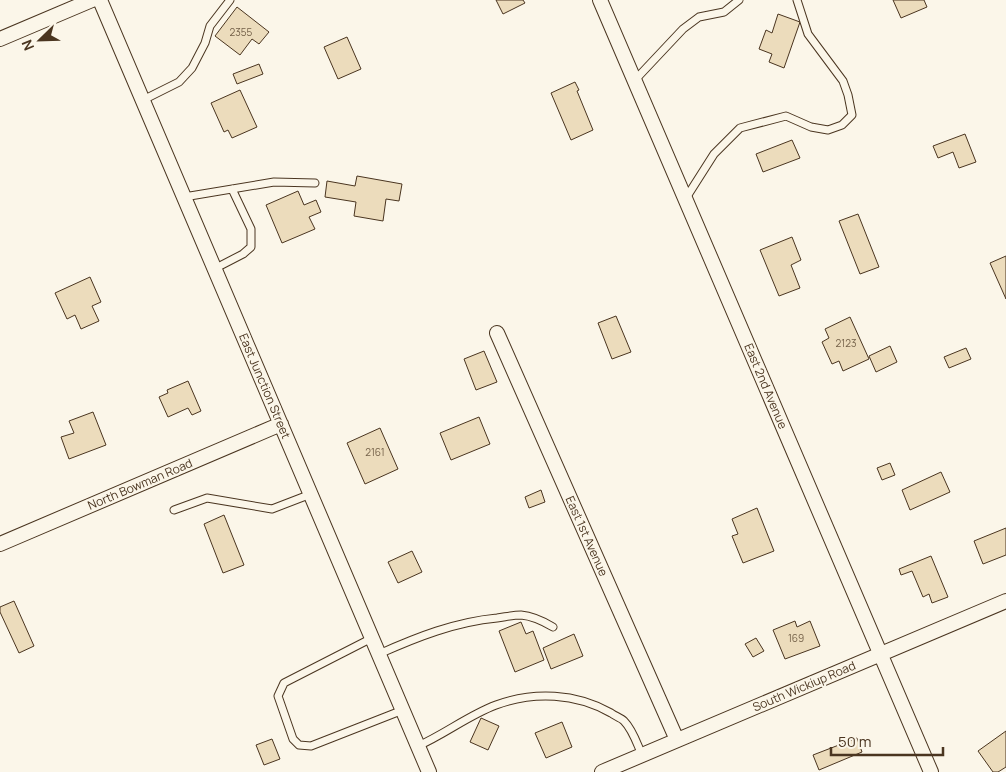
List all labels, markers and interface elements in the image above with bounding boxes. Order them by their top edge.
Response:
north arrow [15,15,65,65]
house number: 2355 [230,25,253,39]
text: N [17,37,38,54]
street label: East Junction Street [235,331,295,441]
house number: 2123 [836,336,856,350]
street label: East 2nd Avenue [740,341,792,431]
house number: 2161 [365,445,385,459]
street label: North Bowman Road [85,454,195,514]
street label: East 1st Avenue [562,493,612,579]
house number: 169 [788,631,804,645]
street label: South Wickiup Road [750,657,858,715]
scale bar [831,724,944,756]
text: 50 m [838,731,872,752]

